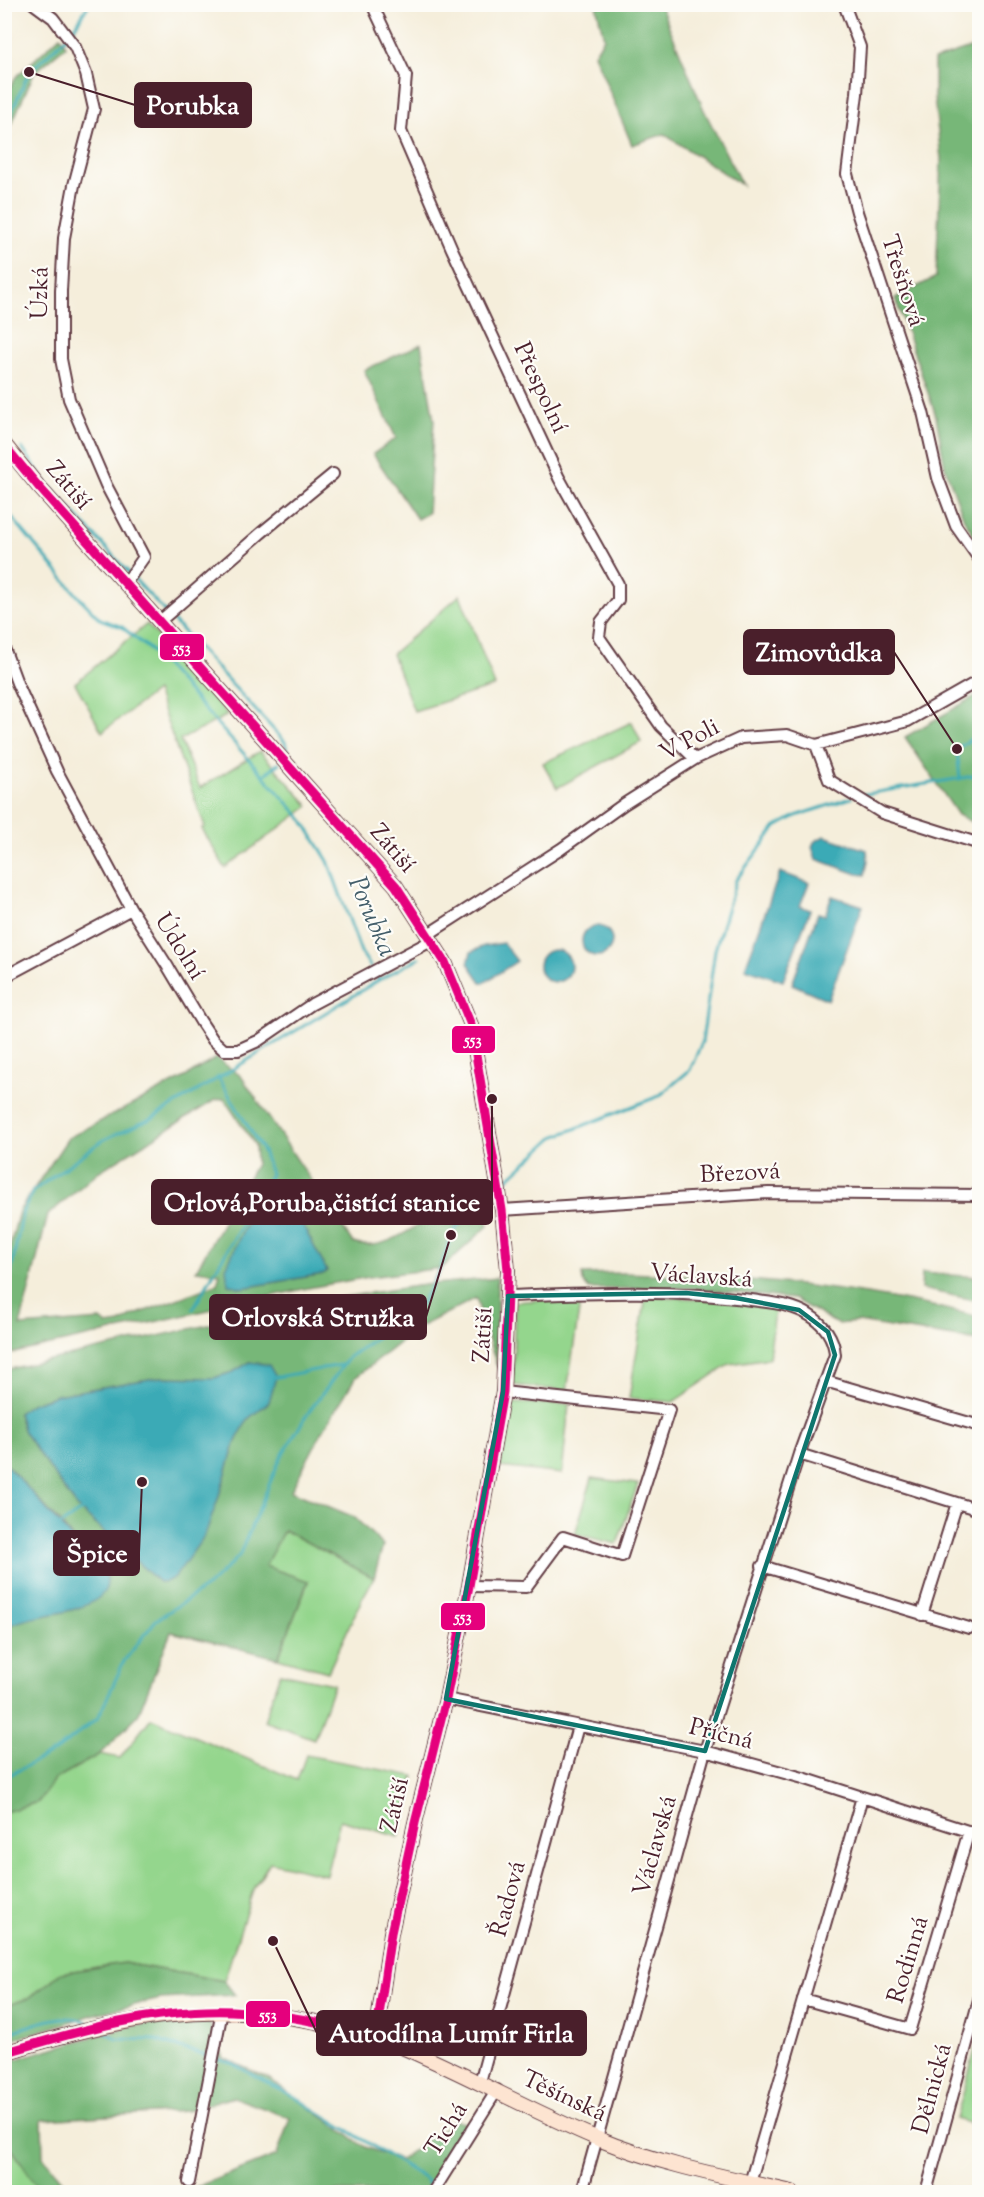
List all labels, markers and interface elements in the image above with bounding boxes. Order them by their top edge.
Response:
callout: Porubka [135,83,251,127]
text: Porubka [147,89,239,126]
street label: Třešňová [871,231,933,331]
street label: Úzká [24,266,58,320]
street label: Přespolní [504,337,576,439]
street label: Zátiší [37,454,99,518]
callout: Zimovůdka [744,630,894,674]
line badge: 553 [159,633,205,661]
text: Zimovůdka [756,636,882,673]
text: 553 [171,638,191,661]
street label: V Poli [654,711,726,771]
street label: Zátiší [361,817,423,881]
water label: Porubka [338,871,404,963]
street label: Údolní [145,907,213,987]
line badge: 553 [451,1025,496,1054]
text: 553 [462,1030,482,1053]
street label: Březová [699,1155,781,1193]
callout: Orlová,Poruba,čistící stanice [152,1180,492,1224]
text: Orlová,Poruba,čistící stanice [164,1186,480,1223]
street label: Václavská [648,1256,754,1298]
callout: Orlovská Stružka [210,1295,426,1339]
text: Orlovská Stružka [222,1301,414,1338]
street label: Zátiší [466,1306,502,1364]
callout: Špice [54,1531,139,1575]
text: Špice [66,1537,128,1574]
line badge: 553 [440,1602,486,1631]
text: 553 [452,1607,472,1630]
street label: Příčná [685,1711,757,1759]
street label: Zátiší [373,1774,419,1836]
street label: Václavská [625,1792,687,1900]
street label: Řadová [483,1857,535,1941]
street label: Rodinná [880,1912,938,2008]
line badge: 553 [245,2000,291,2028]
text: 553 [257,2005,277,2028]
callout: Autodílna Lumír Firla [317,2011,586,2055]
text: Autodílna Lumír Firla [328,2017,574,2054]
street label: Dělnická [905,2040,961,2138]
street label: Těšínská [516,2063,612,2131]
street label: Tichá [417,2096,477,2164]

